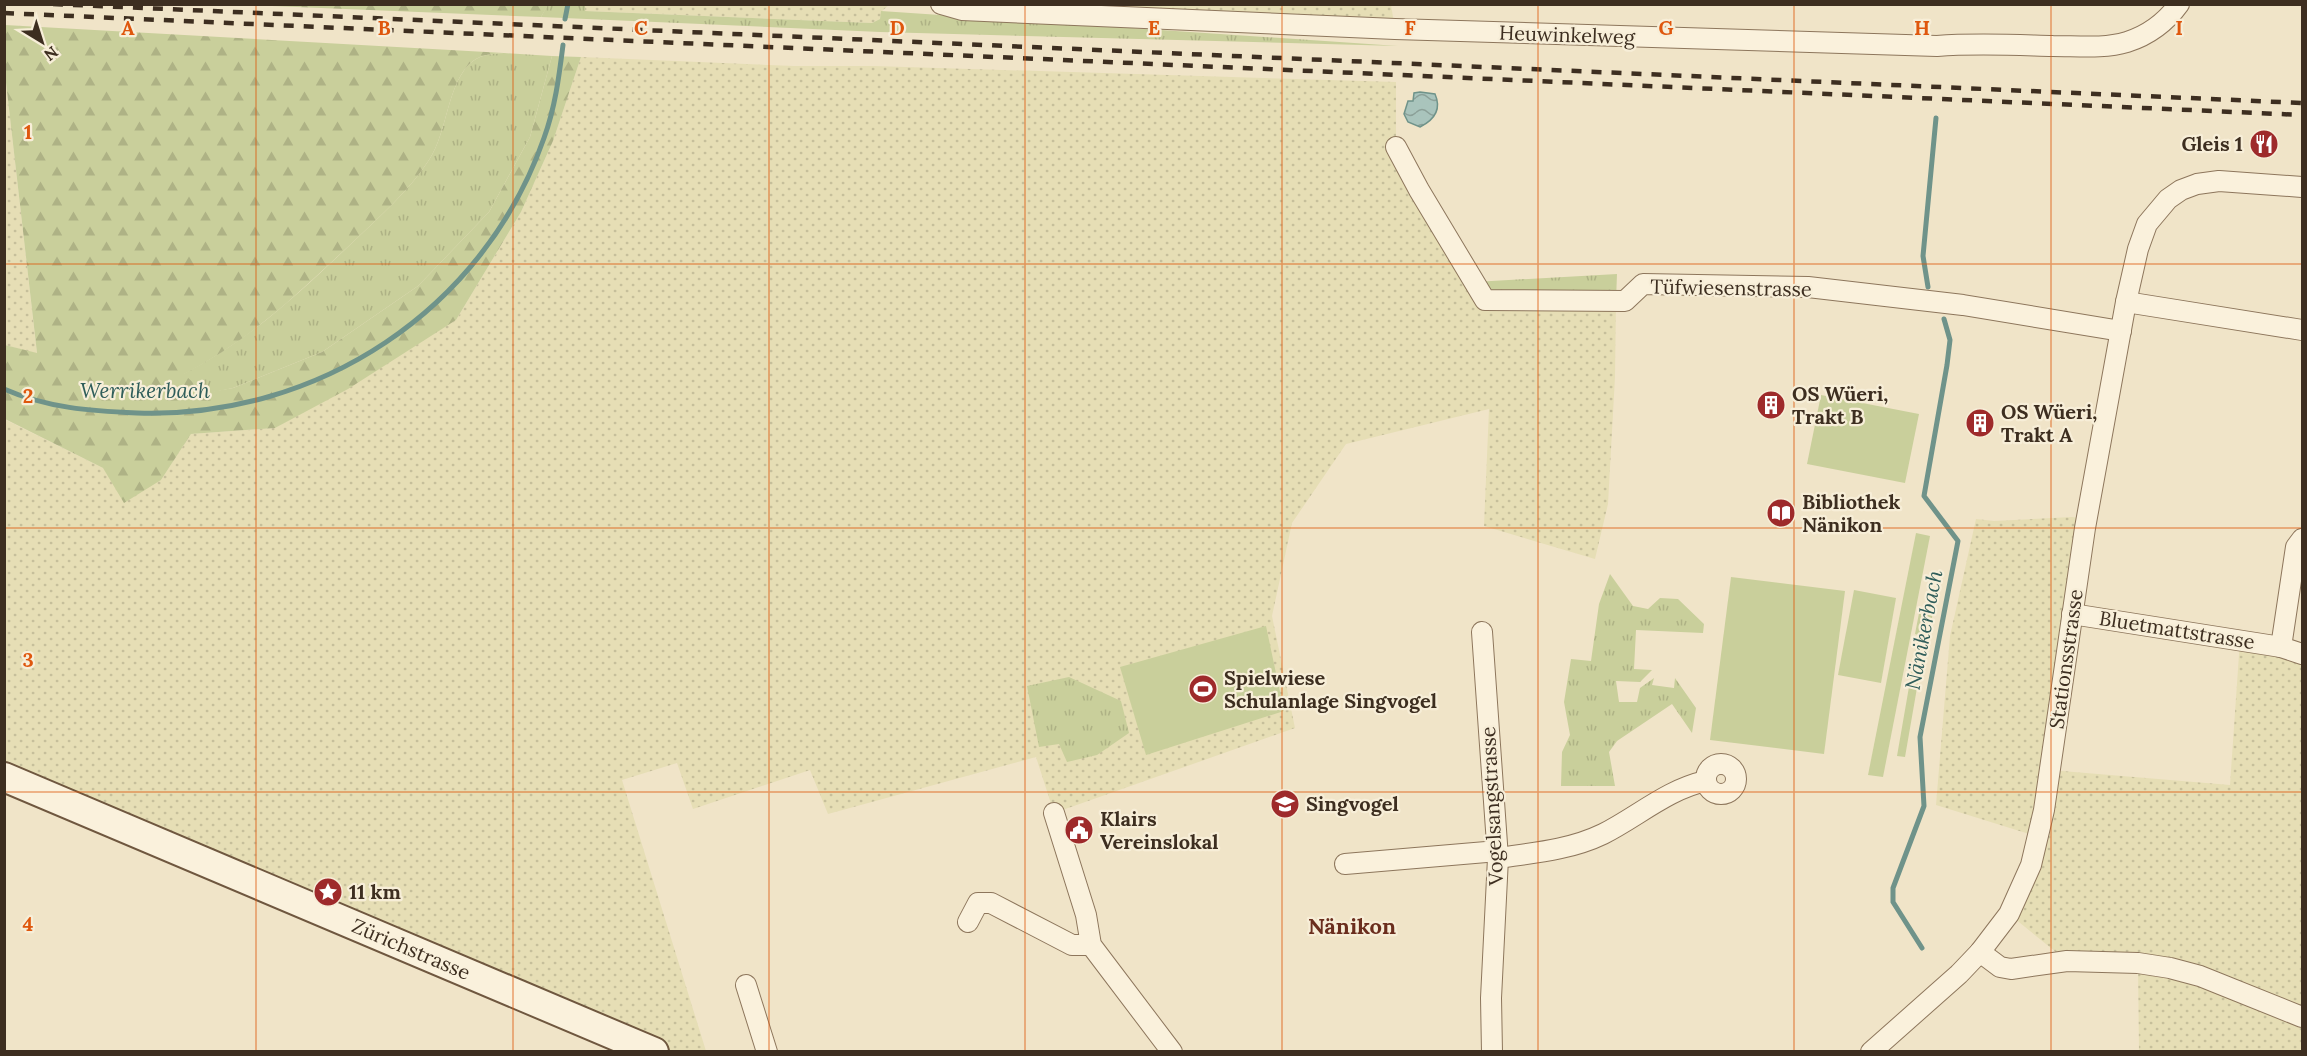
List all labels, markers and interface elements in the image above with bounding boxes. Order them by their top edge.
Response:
north arrow [12,12,72,72]
text: A [121,15,135,40]
text: B [377,15,391,40]
text: C [634,15,648,40]
text: D [889,15,905,40]
text: E [1148,15,1160,40]
text: F [1404,15,1416,40]
text: G [1658,15,1674,40]
text: H [1914,15,1930,40]
text: I [2175,15,2183,40]
street label: Heuwinkelweg [1499,20,1636,49]
text: N [40,42,62,66]
text: 1 [24,119,32,144]
restaurant icon: Gleis 1 [2248,128,2280,160]
place label: Gleis 1 [2181,131,2243,156]
street label: Tüfwiesenstrasse [1650,274,1812,301]
water label: Werrikerbach [80,377,210,404]
place label: OS Wüeri, Trakt B [1792,381,1888,429]
text: 2 [23,383,33,408]
building icon: OS Wüeri, Trakt B [1755,389,1787,421]
place label: OS Wüeri, Trakt A [2001,399,2097,447]
building icon: OS Wüeri, Trakt A [1964,407,1996,439]
place label: Bibliothek Nänikon [1802,489,1900,537]
library icon: Bibliothek Nänikon [1765,497,1797,529]
water label: Nänikerbach [1899,568,1948,692]
street label: Stationsstrasse [2043,587,2088,730]
street label: Bluetmattstrasse [2098,605,2257,654]
text: 3 [22,647,34,672]
place label: Spielwiese Schulanlage Singvogel [1224,665,1437,713]
sports icon: Spielwiese Schulanlage Singvogel [1187,673,1219,705]
street label: Vogelsangstrasse [1475,726,1508,887]
school or university icon: Singvogel [1269,788,1301,820]
place label: Singvogel [1306,791,1399,816]
place label: Klairs Vereinslokal [1100,806,1219,854]
public building icon: Klairs Vereinslokal [1063,814,1095,846]
place icon: 11 km [312,876,344,908]
place label: 11 km [349,879,401,904]
text: 4 [23,911,34,936]
district label: Nänikon [1308,912,1396,940]
street label: Zürichstrasse [348,913,474,985]

